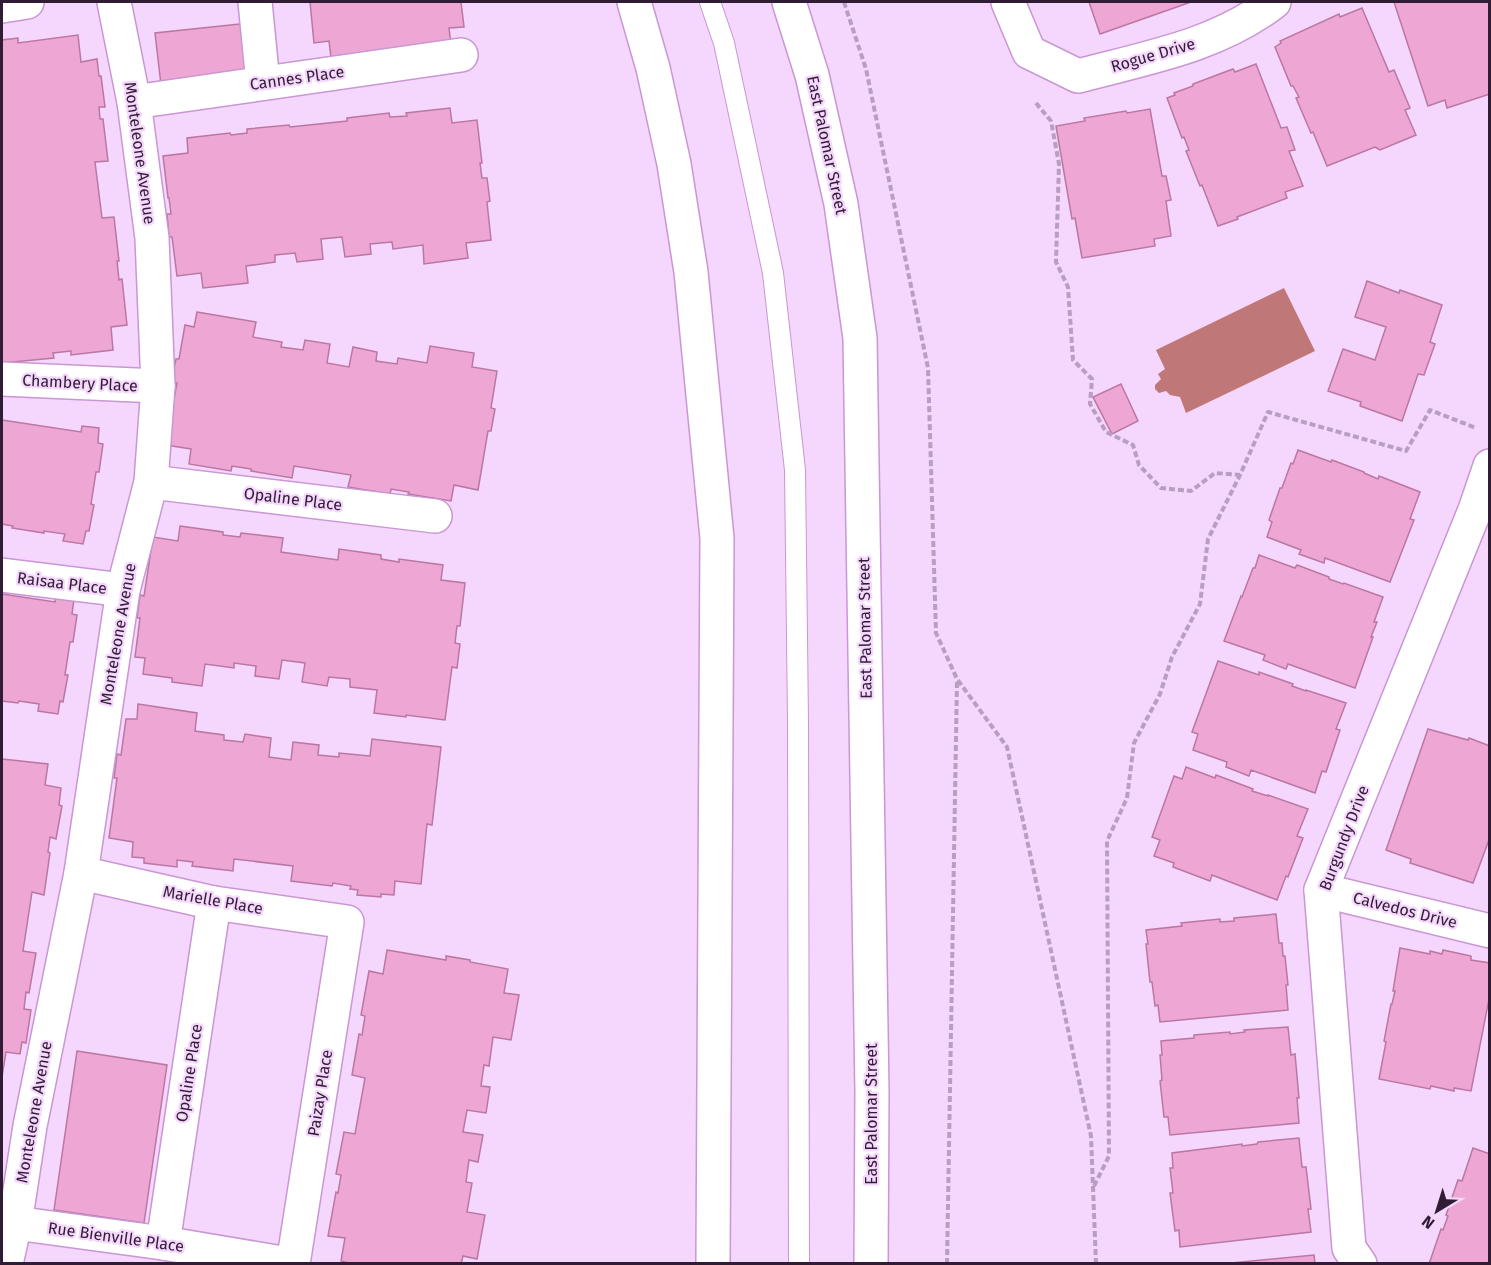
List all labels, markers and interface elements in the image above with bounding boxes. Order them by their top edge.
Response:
street label: Rogue Drive [1109,34,1197,76]
street label: Cannes Place [249,62,345,94]
street label: East Palomar Street [803,74,851,216]
street label: Monteleone Avenue [121,81,159,225]
street label: Chambery Place [22,370,138,396]
street label: Opaline Place [243,484,343,514]
street label: East Palomar Street [854,557,876,699]
street label: Monteleone Avenue [96,562,140,706]
street label: Raisaa Place [16,568,108,598]
street label: Burgundy Drive [1315,783,1373,893]
street label: Marielle Place [161,882,265,918]
street label: Calvedos Drive [1351,888,1459,932]
street label: Opaline Place [172,1023,206,1123]
street label: Monteleone Avenue [12,1040,56,1184]
street label: East Palomar Street [862,1043,881,1185]
street label: Paizay Place [304,1048,336,1138]
north arrow [1407,1181,1467,1241]
text: N [1418,1212,1438,1233]
street label: Rue Bienville Place [47,1218,185,1256]

